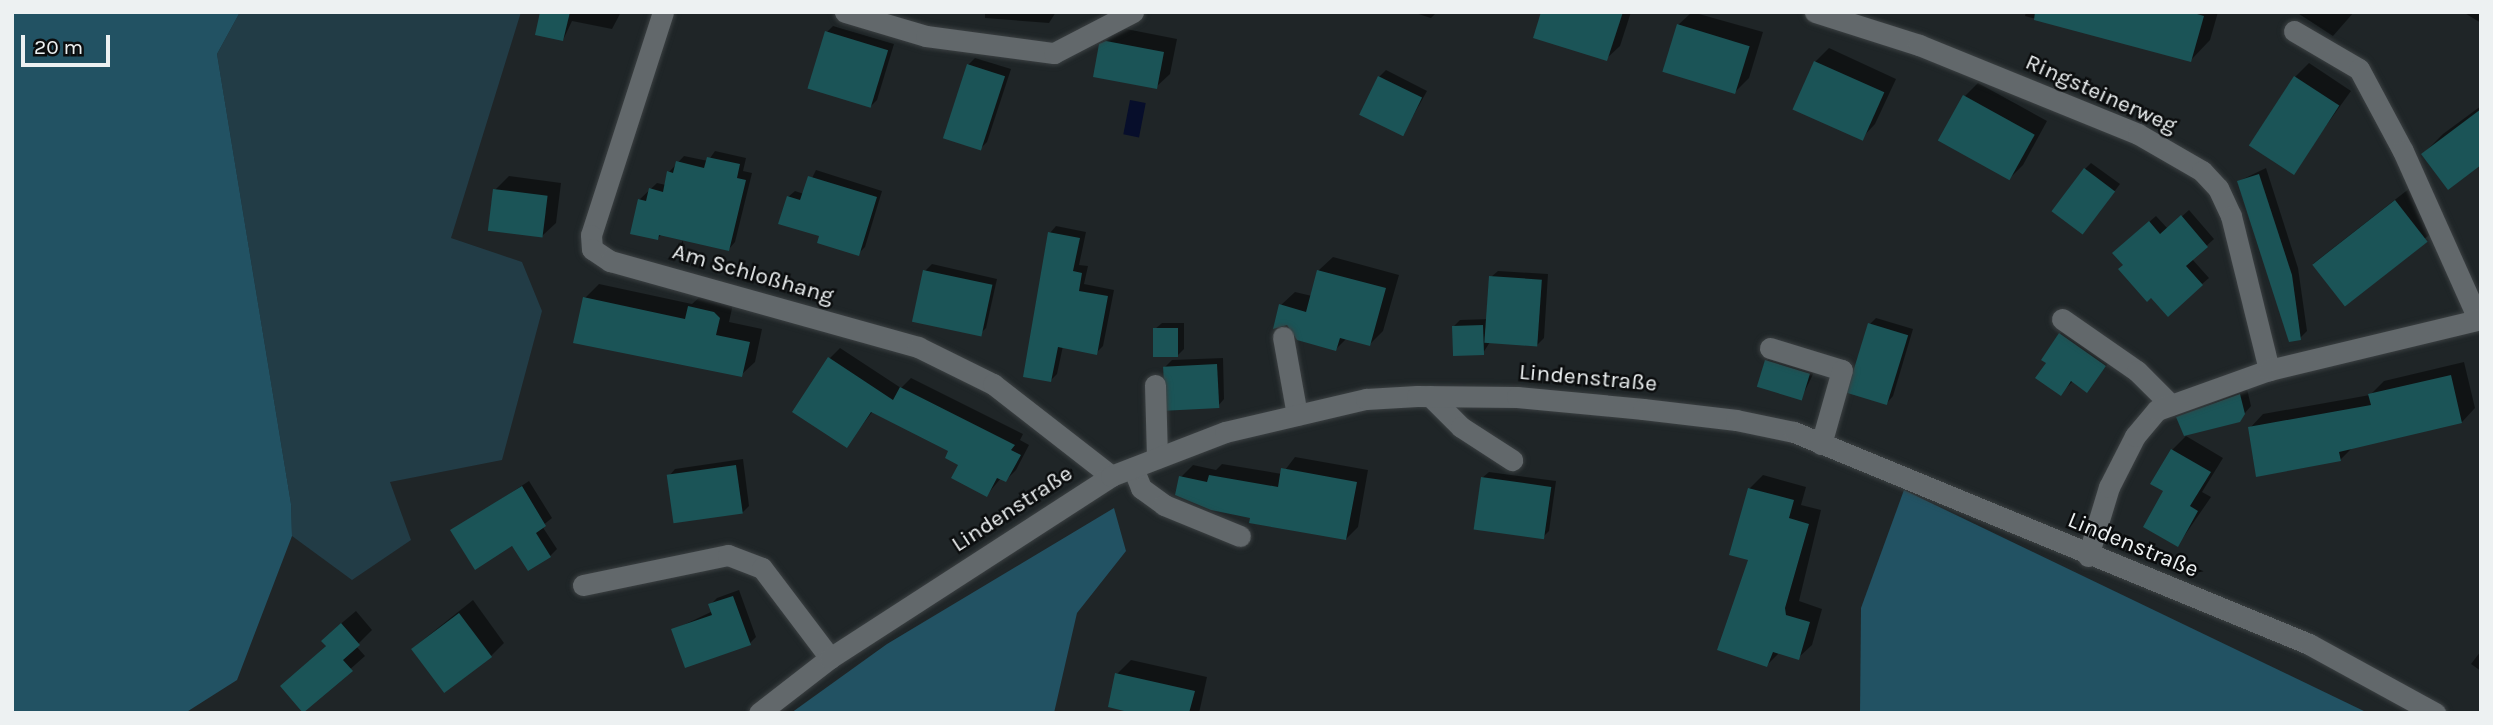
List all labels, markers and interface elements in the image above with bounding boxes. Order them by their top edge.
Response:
scale bar [24,21,114,65]
text: 20 m [34,35,83,59]
street label: Ringsteinerweg [2021,48,2181,140]
street label: Am Schloßhang [669,238,837,310]
street label: Lindenstraße [1518,358,1658,398]
street label: Lindenstraße [946,460,1078,558]
street label: Lindenstraße [2064,506,2202,584]

